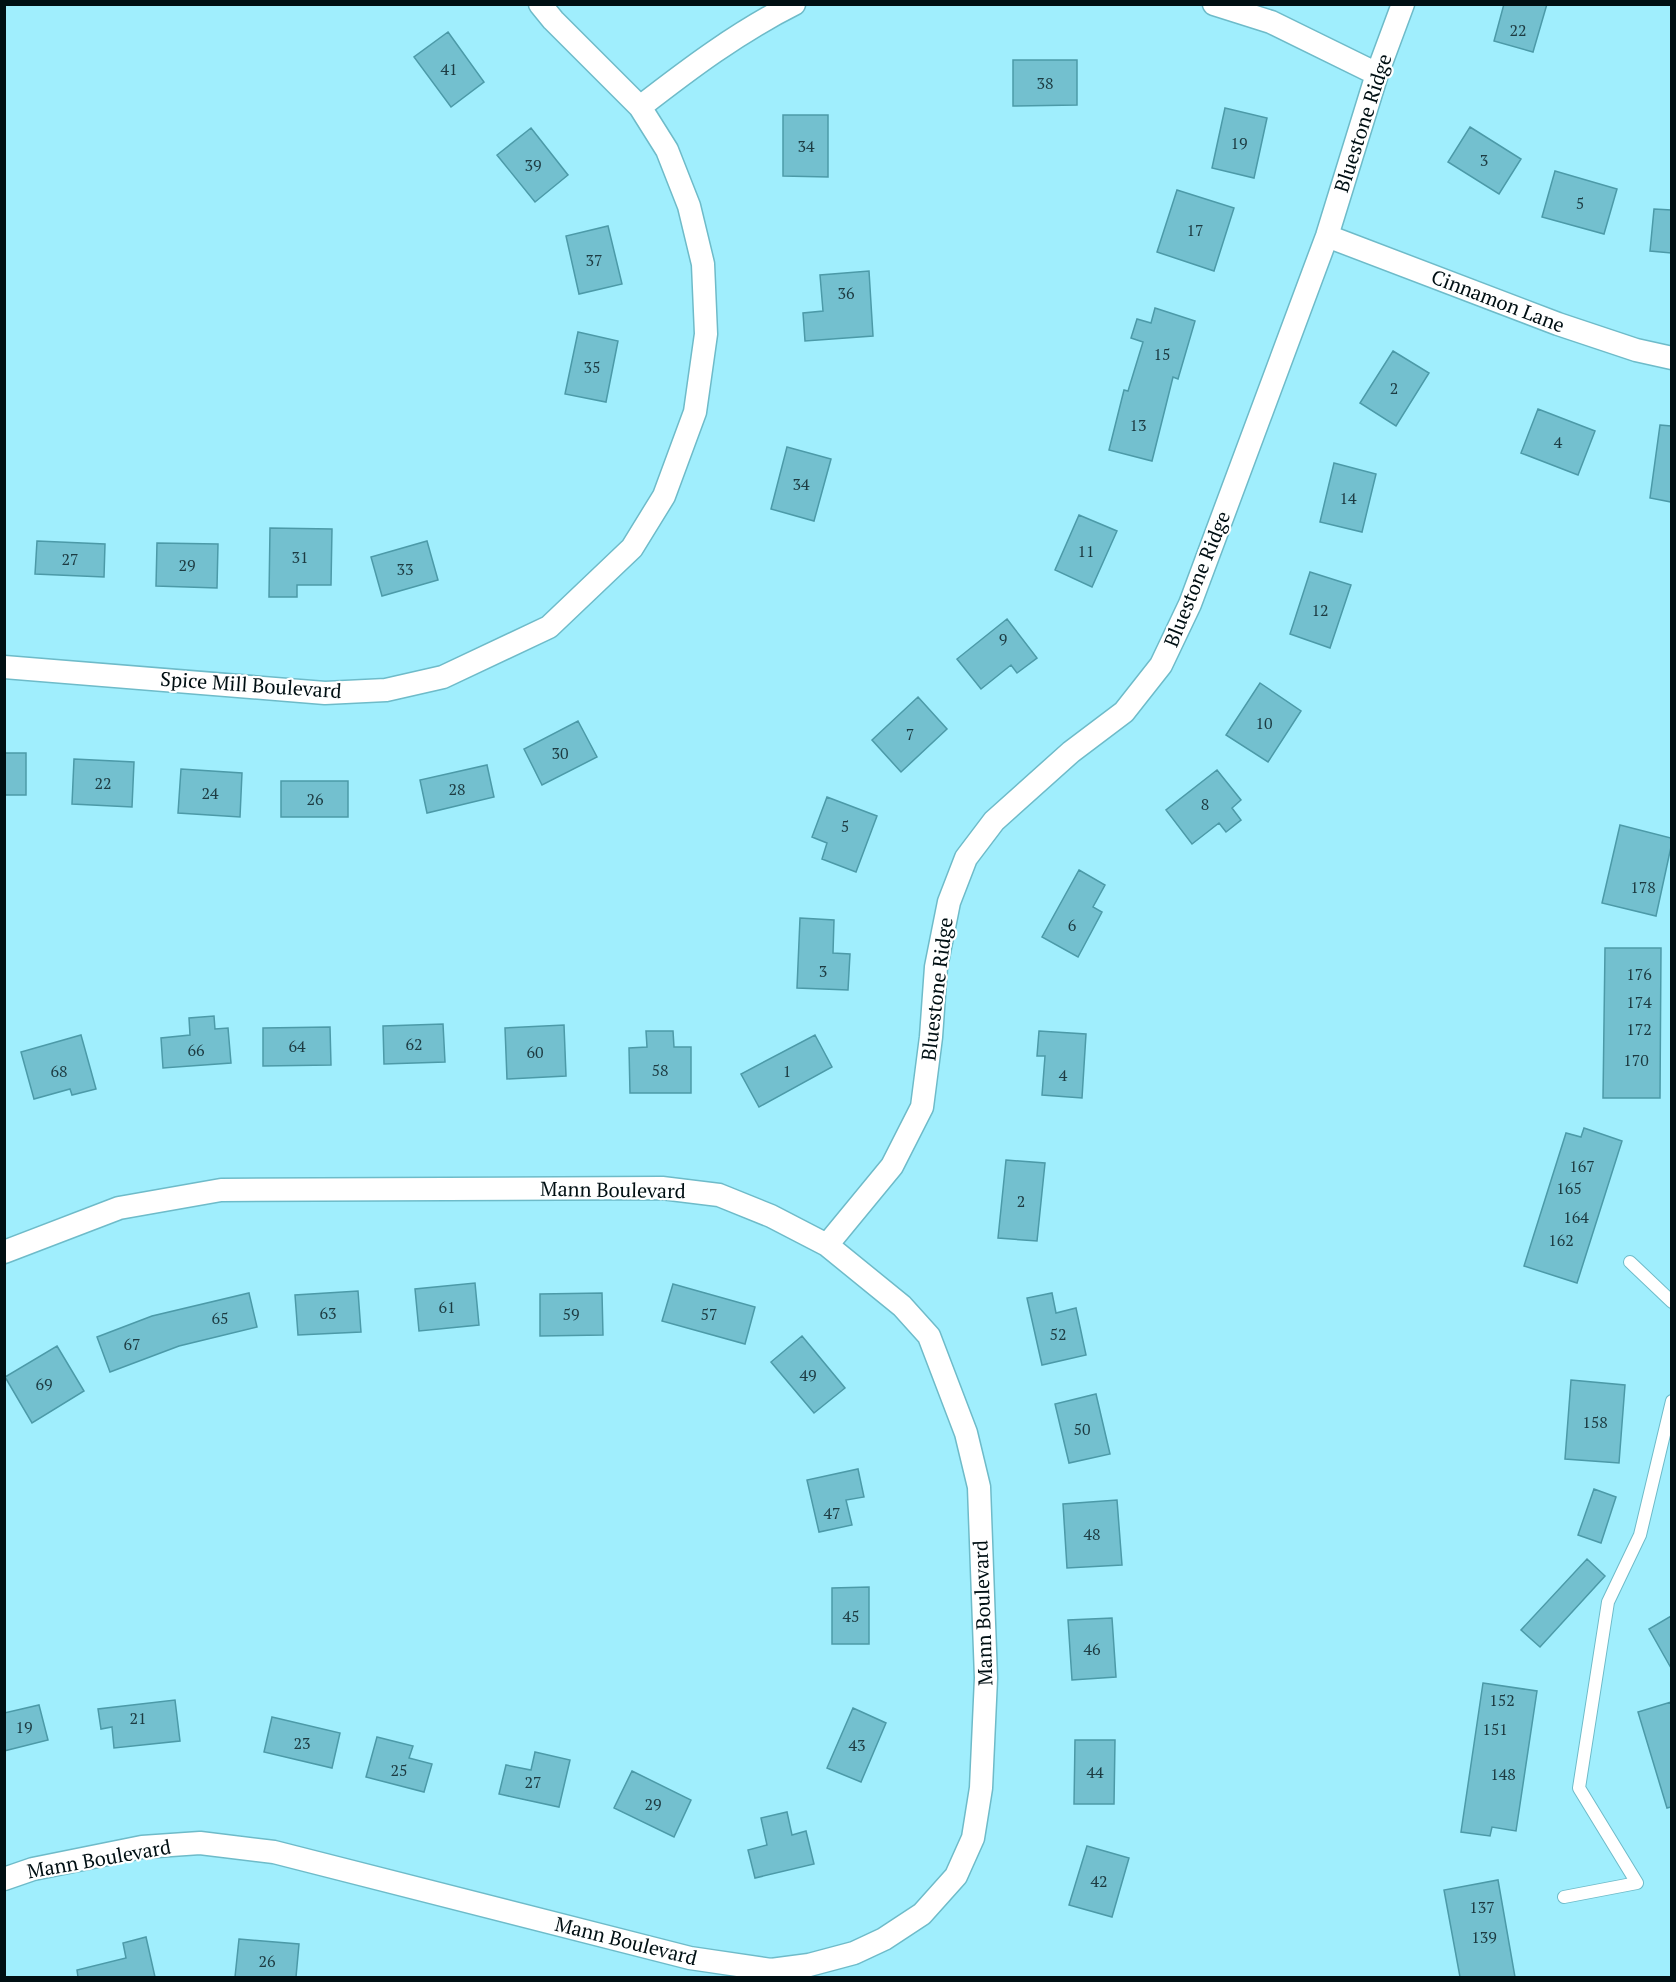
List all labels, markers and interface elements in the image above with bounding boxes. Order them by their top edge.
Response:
house number: 22 [1509,19,1527,41]
street label: Bluestone Ridge [1327,50,1398,196]
house number: 41 [440,58,458,80]
house number: 38 [1036,72,1054,94]
house number: 19 [1230,132,1248,154]
house number: 34 [797,135,815,157]
house number: 3 [1480,149,1488,171]
house number: 39 [524,154,542,176]
house number: 5 [1576,192,1584,214]
house number: 17 [1186,219,1204,241]
house number: 37 [585,249,603,271]
street label: Cinnamon Lane [1428,263,1569,338]
house number: 36 [837,282,855,304]
house number: 15 [1153,343,1171,365]
house number: 35 [583,356,601,378]
house number: 2 [1390,377,1398,399]
house number: 13 [1129,414,1147,436]
house number: 4 [1554,431,1563,453]
house number: 34 [792,473,810,495]
house number: 14 [1339,487,1357,509]
street label: Bluestone Ridge [1157,507,1236,651]
house number: 11 [1077,540,1095,562]
house number: 31 [291,546,309,568]
house number: 27 [61,548,79,570]
house number: 29 [178,554,196,576]
house number: 33 [396,558,414,580]
house number: 12 [1311,599,1329,621]
house number: 9 [999,628,1007,650]
street label: Spice Mill Boulevard [159,665,343,704]
house number: 10 [1255,712,1273,734]
house number: 7 [906,723,914,745]
house number: 30 [551,742,569,764]
house number: 22 [94,772,112,794]
house number: 28 [448,778,466,800]
house number: 24 [201,782,219,804]
house number: 26 [306,788,324,810]
house number: 8 [1201,793,1209,815]
house number: 5 [841,815,849,837]
house number: 178 [1630,876,1656,898]
house number: 6 [1068,914,1077,936]
street label: Bluestone Ridge [914,916,959,1062]
house number: 3 [819,960,827,982]
house number: 176 [1626,963,1652,985]
house number: 174 [1626,991,1652,1013]
house number: 172 [1626,1018,1652,1040]
house number: 62 [405,1033,423,1055]
house number: 64 [288,1035,306,1057]
house number: 66 [187,1039,205,1061]
house number: 60 [526,1041,544,1063]
house number: 170 [1623,1049,1649,1071]
house number: 58 [651,1059,669,1081]
house number: 68 [50,1060,68,1082]
house number: 1 [783,1060,791,1082]
house number: 4 [1059,1064,1068,1086]
house number: 167 [1569,1155,1595,1177]
street label: Mann Boulevard [540,1175,686,1204]
house number: 165 [1556,1177,1582,1199]
house number: 2 [1017,1190,1025,1212]
house number: 164 [1563,1206,1589,1228]
house number: 162 [1548,1229,1574,1251]
house number: 61 [438,1296,456,1318]
house number: 63 [319,1302,337,1324]
house number: 59 [562,1303,580,1325]
house number: 57 [700,1303,718,1325]
house number: 65 [211,1307,229,1329]
house number: 52 [1049,1323,1067,1345]
house number: 67 [123,1333,141,1355]
house number: 49 [799,1364,817,1386]
house number: 69 [35,1373,53,1395]
house number: 158 [1582,1411,1608,1433]
house number: 50 [1073,1418,1091,1440]
house number: 47 [823,1502,841,1524]
house number: 48 [1083,1523,1101,1545]
street label: Mann Boulevard [966,1540,999,1686]
house number: 45 [842,1605,860,1627]
house number: 46 [1083,1638,1101,1660]
house number: 152 [1489,1689,1515,1711]
house number: 21 [129,1707,147,1729]
house number: 19 [15,1716,33,1738]
house number: 151 [1482,1718,1508,1740]
house number: 23 [293,1732,311,1754]
house number: 43 [848,1734,866,1756]
house number: 25 [390,1759,408,1781]
house number: 44 [1086,1761,1104,1783]
house number: 148 [1490,1763,1516,1785]
house number: 27 [524,1771,542,1793]
house number: 29 [644,1793,662,1815]
street label: Mann Boulevard [25,1833,173,1884]
house number: 42 [1090,1870,1108,1892]
house number: 137 [1469,1896,1495,1918]
street label: Mann Boulevard [552,1910,700,1971]
house number: 139 [1471,1926,1497,1948]
house number: 26 [258,1950,276,1972]

